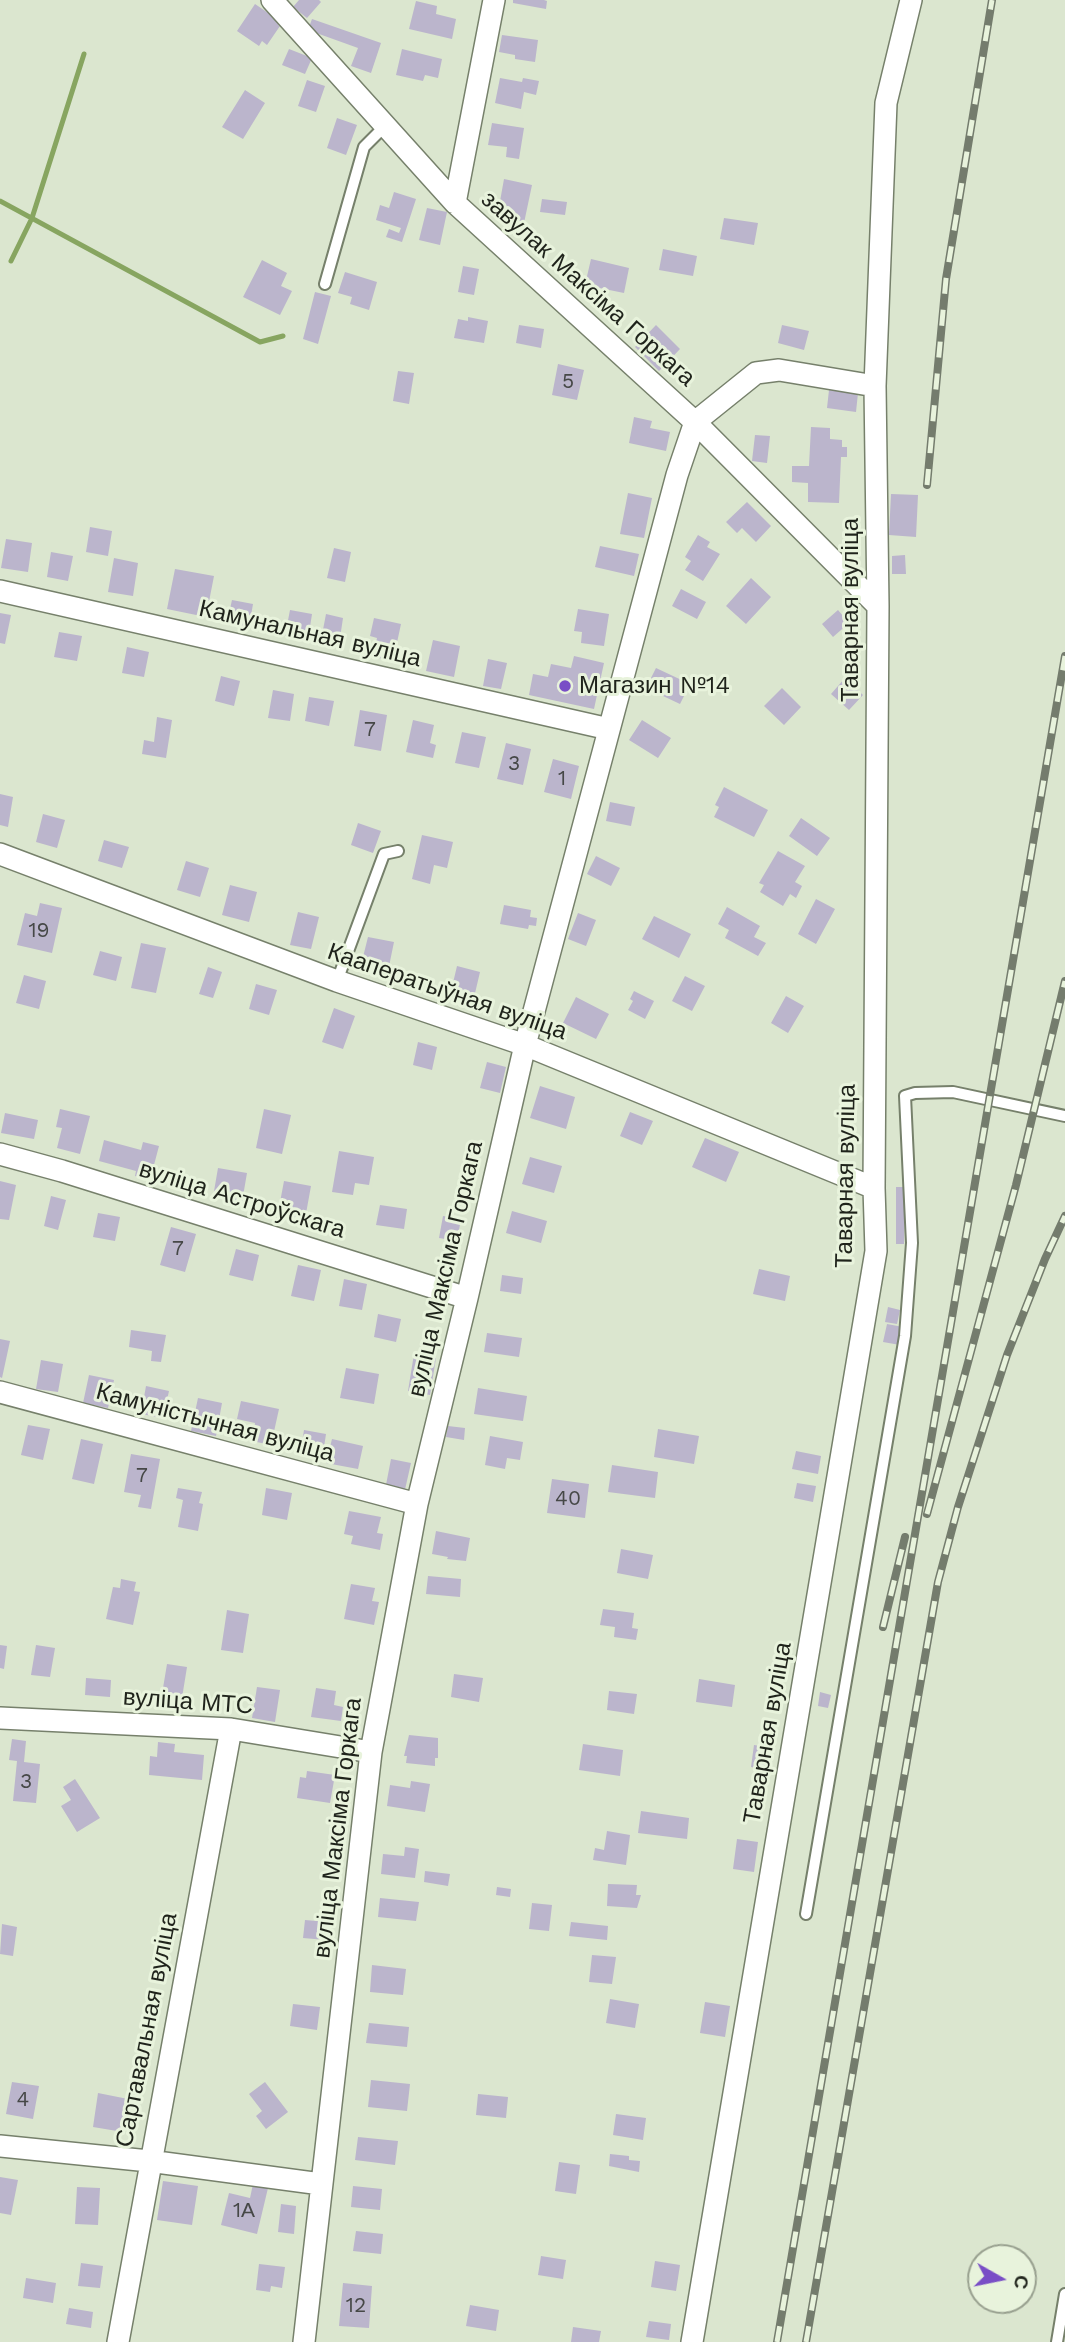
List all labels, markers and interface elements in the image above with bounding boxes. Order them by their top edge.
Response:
street label: завулак Максіма Горкага [475,185,701,393]
house number: 5 [562,369,574,395]
street label: Таварная вуліца [837,518,865,702]
street label: Камунальная вуліца [196,594,424,674]
place label: Магазин №14 [579,672,730,700]
marker: Магазин №14 [557,678,573,694]
house number: 7 [364,717,376,743]
house number: 3 [508,751,520,777]
house number: 1 [558,766,566,792]
house number: 19 [28,918,50,944]
street label: Кааператыўная вуліца [323,937,571,1047]
street label: Таварная вуліца [830,1084,862,1268]
street label: вуліца Максіма Горкага [402,1138,490,1400]
street label: вуліца Астроўскага [135,1155,349,1245]
house number: 7 [172,1236,184,1262]
street label: Камуністычная вуліца [93,1377,337,1469]
house number: 7 [136,1463,148,1489]
house number: 40 [555,1486,581,1512]
street label: Таварная вуліца [738,1640,798,1826]
street label: вуліца МТС [122,1683,254,1721]
street label: вуліца Максіма Горкага [308,1696,368,1960]
house number: 3 [20,1769,32,1795]
street label: Сартавальная вуліца [110,1910,184,2150]
house number: 4 [17,2087,29,2113]
house number: 1А [233,2198,255,2224]
north arrow [967,2244,1037,2314]
text: С [1009,2273,1034,2291]
house number: 12 [346,2293,366,2319]

